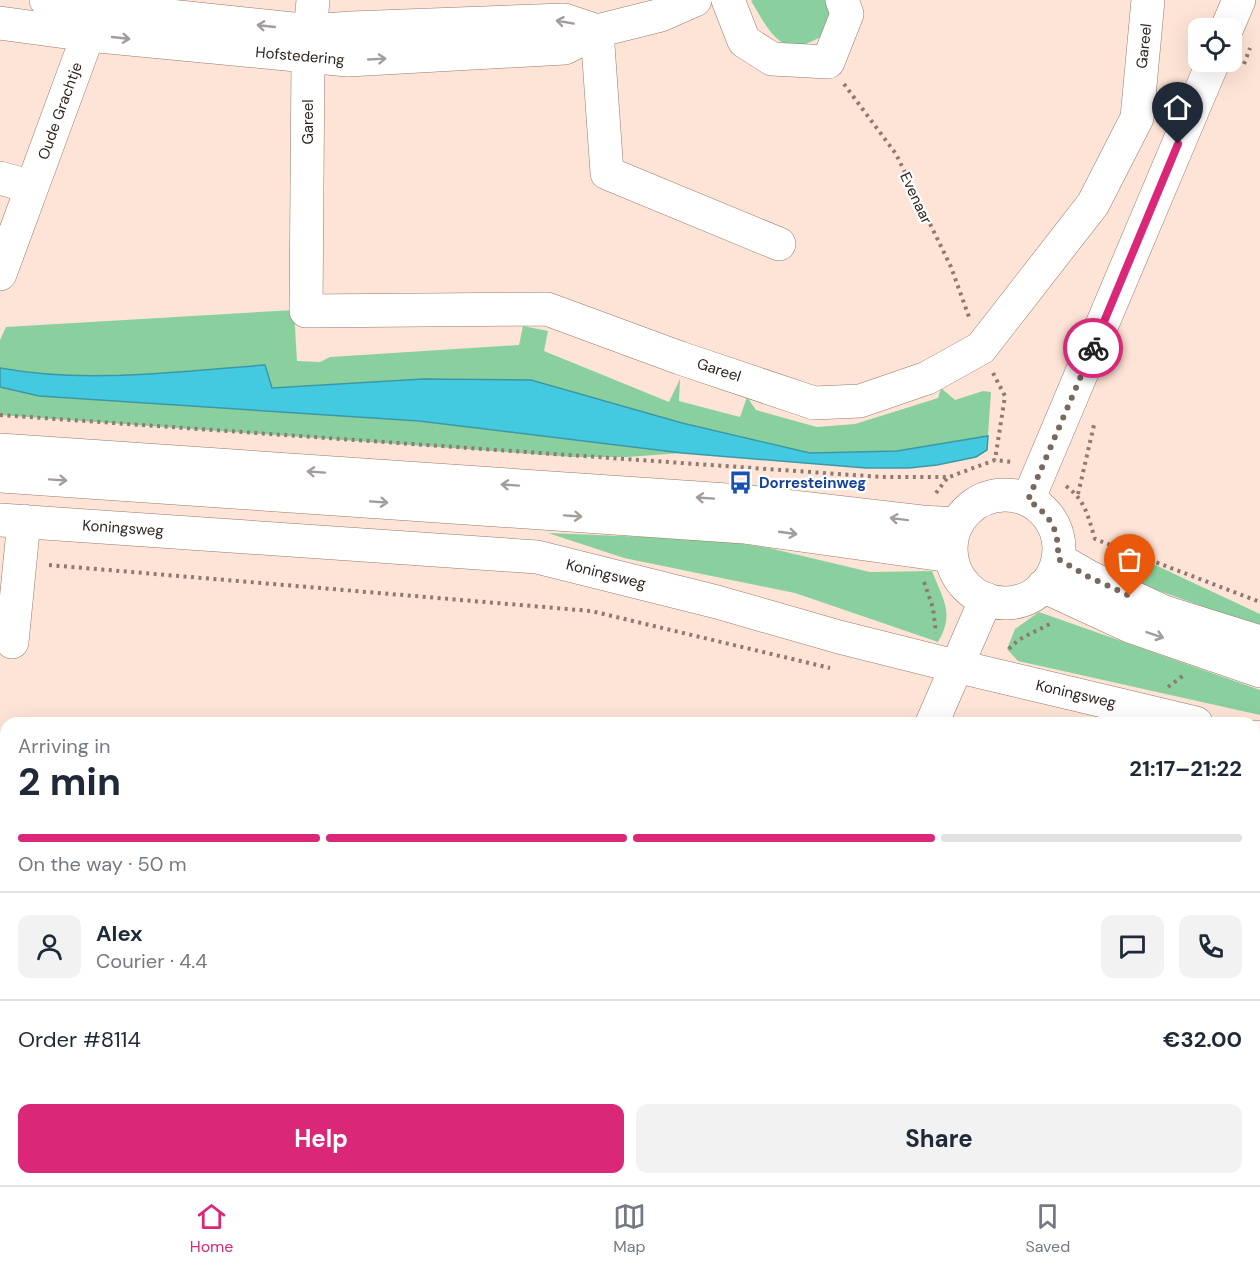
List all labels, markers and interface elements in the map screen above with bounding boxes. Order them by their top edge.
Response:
one-way arrow [556,16,575,27]
map controls [1188,18,1242,72]
button: locate [1188,18,1242,72]
one-way arrow [257,20,276,31]
street label: Gareel [1132,22,1156,70]
one-way arrow [110,33,130,44]
street label: Hofstedering [255,42,345,70]
one-way arrow [367,53,387,64]
street label: Oude Grachtje [33,59,87,163]
pin [1152,82,1203,144]
icon: home [1161,91,1194,124]
street label: Gareel [298,99,318,145]
street label: Evenaar [895,169,937,228]
courier [1063,318,1123,378]
icon: bike [1077,332,1110,365]
street label: Gareel [694,354,744,386]
one-way arrow [306,466,326,477]
bus stop icon: Dorresteinweg [728,470,754,496]
place label: Dorresteinweg [759,473,866,493]
one-way arrow [48,475,68,486]
one-way arrow [501,479,521,490]
one-way arrow [695,493,715,504]
one-way arrow [368,497,388,508]
one-way arrow [563,510,583,521]
one-way arrow [889,514,909,525]
street label: Koningsweg [82,515,164,541]
one-way arrow [778,528,798,539]
pin [1104,534,1155,596]
icon: bag [1113,543,1146,576]
street label: Koningsweg [564,554,648,594]
one-way arrow [1145,630,1164,641]
street label: Koningsweg [1034,675,1118,713]
text: Arriving in [18,733,110,759]
text: 21:17–21:22 [1129,754,1242,783]
text: 2 min [18,756,121,807]
text: On the way · 50 m [18,851,187,877]
button: person [18,915,81,978]
button: chat [1101,915,1164,978]
button: phone [1179,915,1242,978]
text: Alex [96,919,143,948]
text: Courier · 4.4 [96,948,207,974]
text: Order #8114 [18,1025,141,1054]
text: €32.00 [1163,1025,1242,1054]
button: Help [18,1104,624,1173]
button: Share [636,1104,1242,1173]
tab: Home [190,1200,233,1257]
tab: Map [613,1200,646,1257]
tab: Saved [1025,1200,1070,1257]

